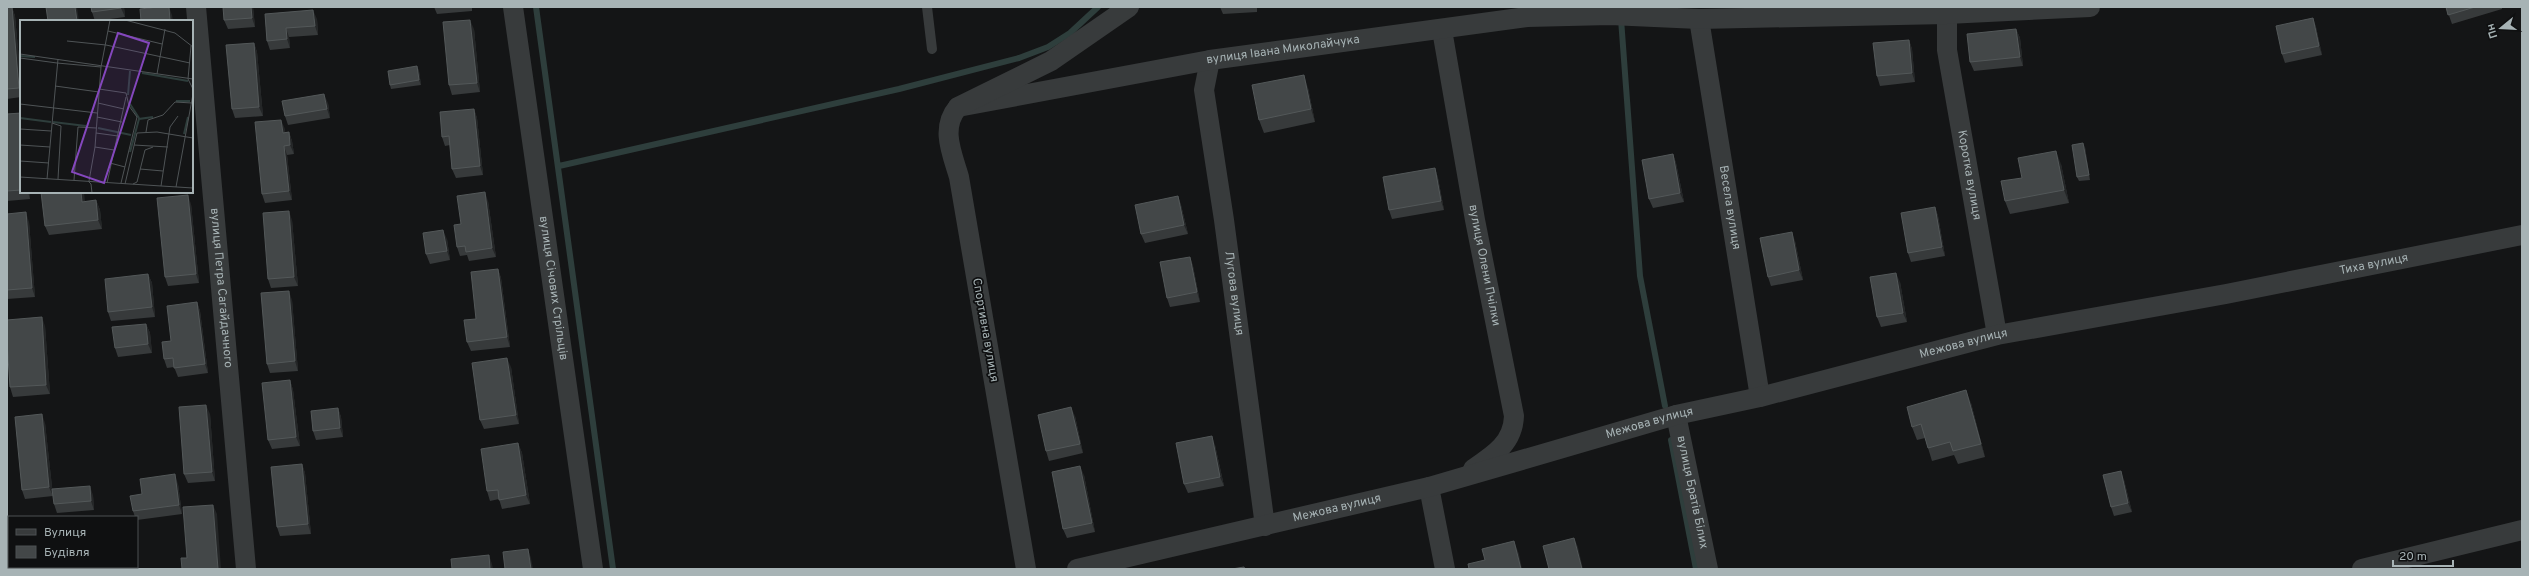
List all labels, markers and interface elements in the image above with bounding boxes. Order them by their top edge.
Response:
north arrow [2481,8,2521,48]
inset map [20,20,193,193]
text: Пн [2483,22,2501,40]
street label: вулиця Івана Миколайчука [1205,32,1361,69]
street label: Коротка вулиця [1953,129,1985,221]
street label: Весела вулиця [1715,164,1744,251]
street label: вулиця Олени Пчілки [1464,203,1504,327]
street label: вулиця Петра Сагайдачного [206,207,236,369]
street label: вулиця Січових Стрільців [535,215,571,361]
street label: Лугова вулиця [1220,250,1247,336]
street label: Тиха вулиця [2338,250,2410,279]
street label: Спортивна вулиця [968,277,1002,383]
street label: Межова вулиця [1918,325,2009,363]
street label: Межова вулиця [1604,404,1695,443]
street label: вулиця Братів Білих [1673,434,1712,550]
street label: Межова вулиця [1291,490,1383,526]
legend [8,516,138,568]
text: Вулиця [44,525,86,541]
scale bar [2393,542,2453,568]
text: Будівля [44,545,90,561]
text: 20 m [2399,549,2427,565]

